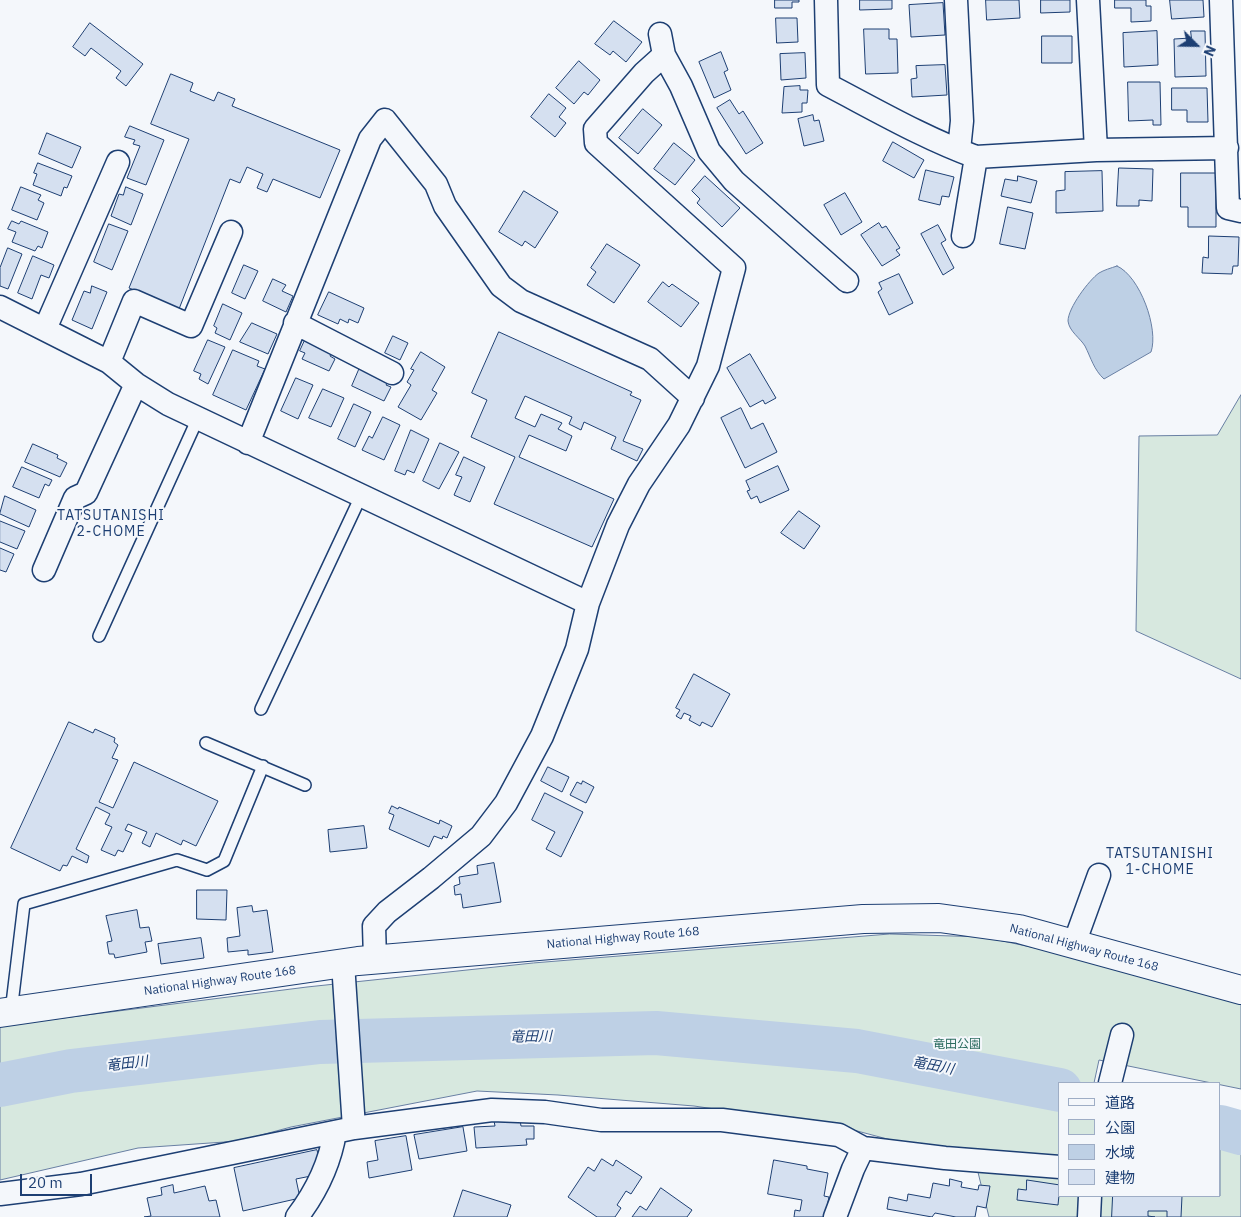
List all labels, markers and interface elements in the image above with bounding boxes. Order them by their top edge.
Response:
north arrow [1171,20,1221,70]
text: N [1200,43,1220,59]
district label: TATSUTANISHI 2-CHOME [56,508,166,540]
district label: TATSUTANISHI 1-CHOME [1105,846,1215,879]
street label: National Highway Route 168 [1008,921,1160,975]
street label: National Highway Route 168 [546,924,700,952]
street label: National Highway Route 168 [143,963,297,999]
water label: 竜田川 [510,1028,552,1046]
park label: 竜田公園 [933,1038,981,1052]
water label: 竜田川 [105,1053,149,1075]
water label: 竜田川 [911,1054,955,1078]
legend [1058,1082,1221,1197]
text: 道路 [1105,1093,1135,1112]
text: 公園 [1105,1118,1135,1137]
text: 水域 [1105,1143,1135,1162]
scale bar [22,1164,95,1196]
text: 建物 [1105,1168,1135,1187]
text: 20 m [28,1173,63,1192]

